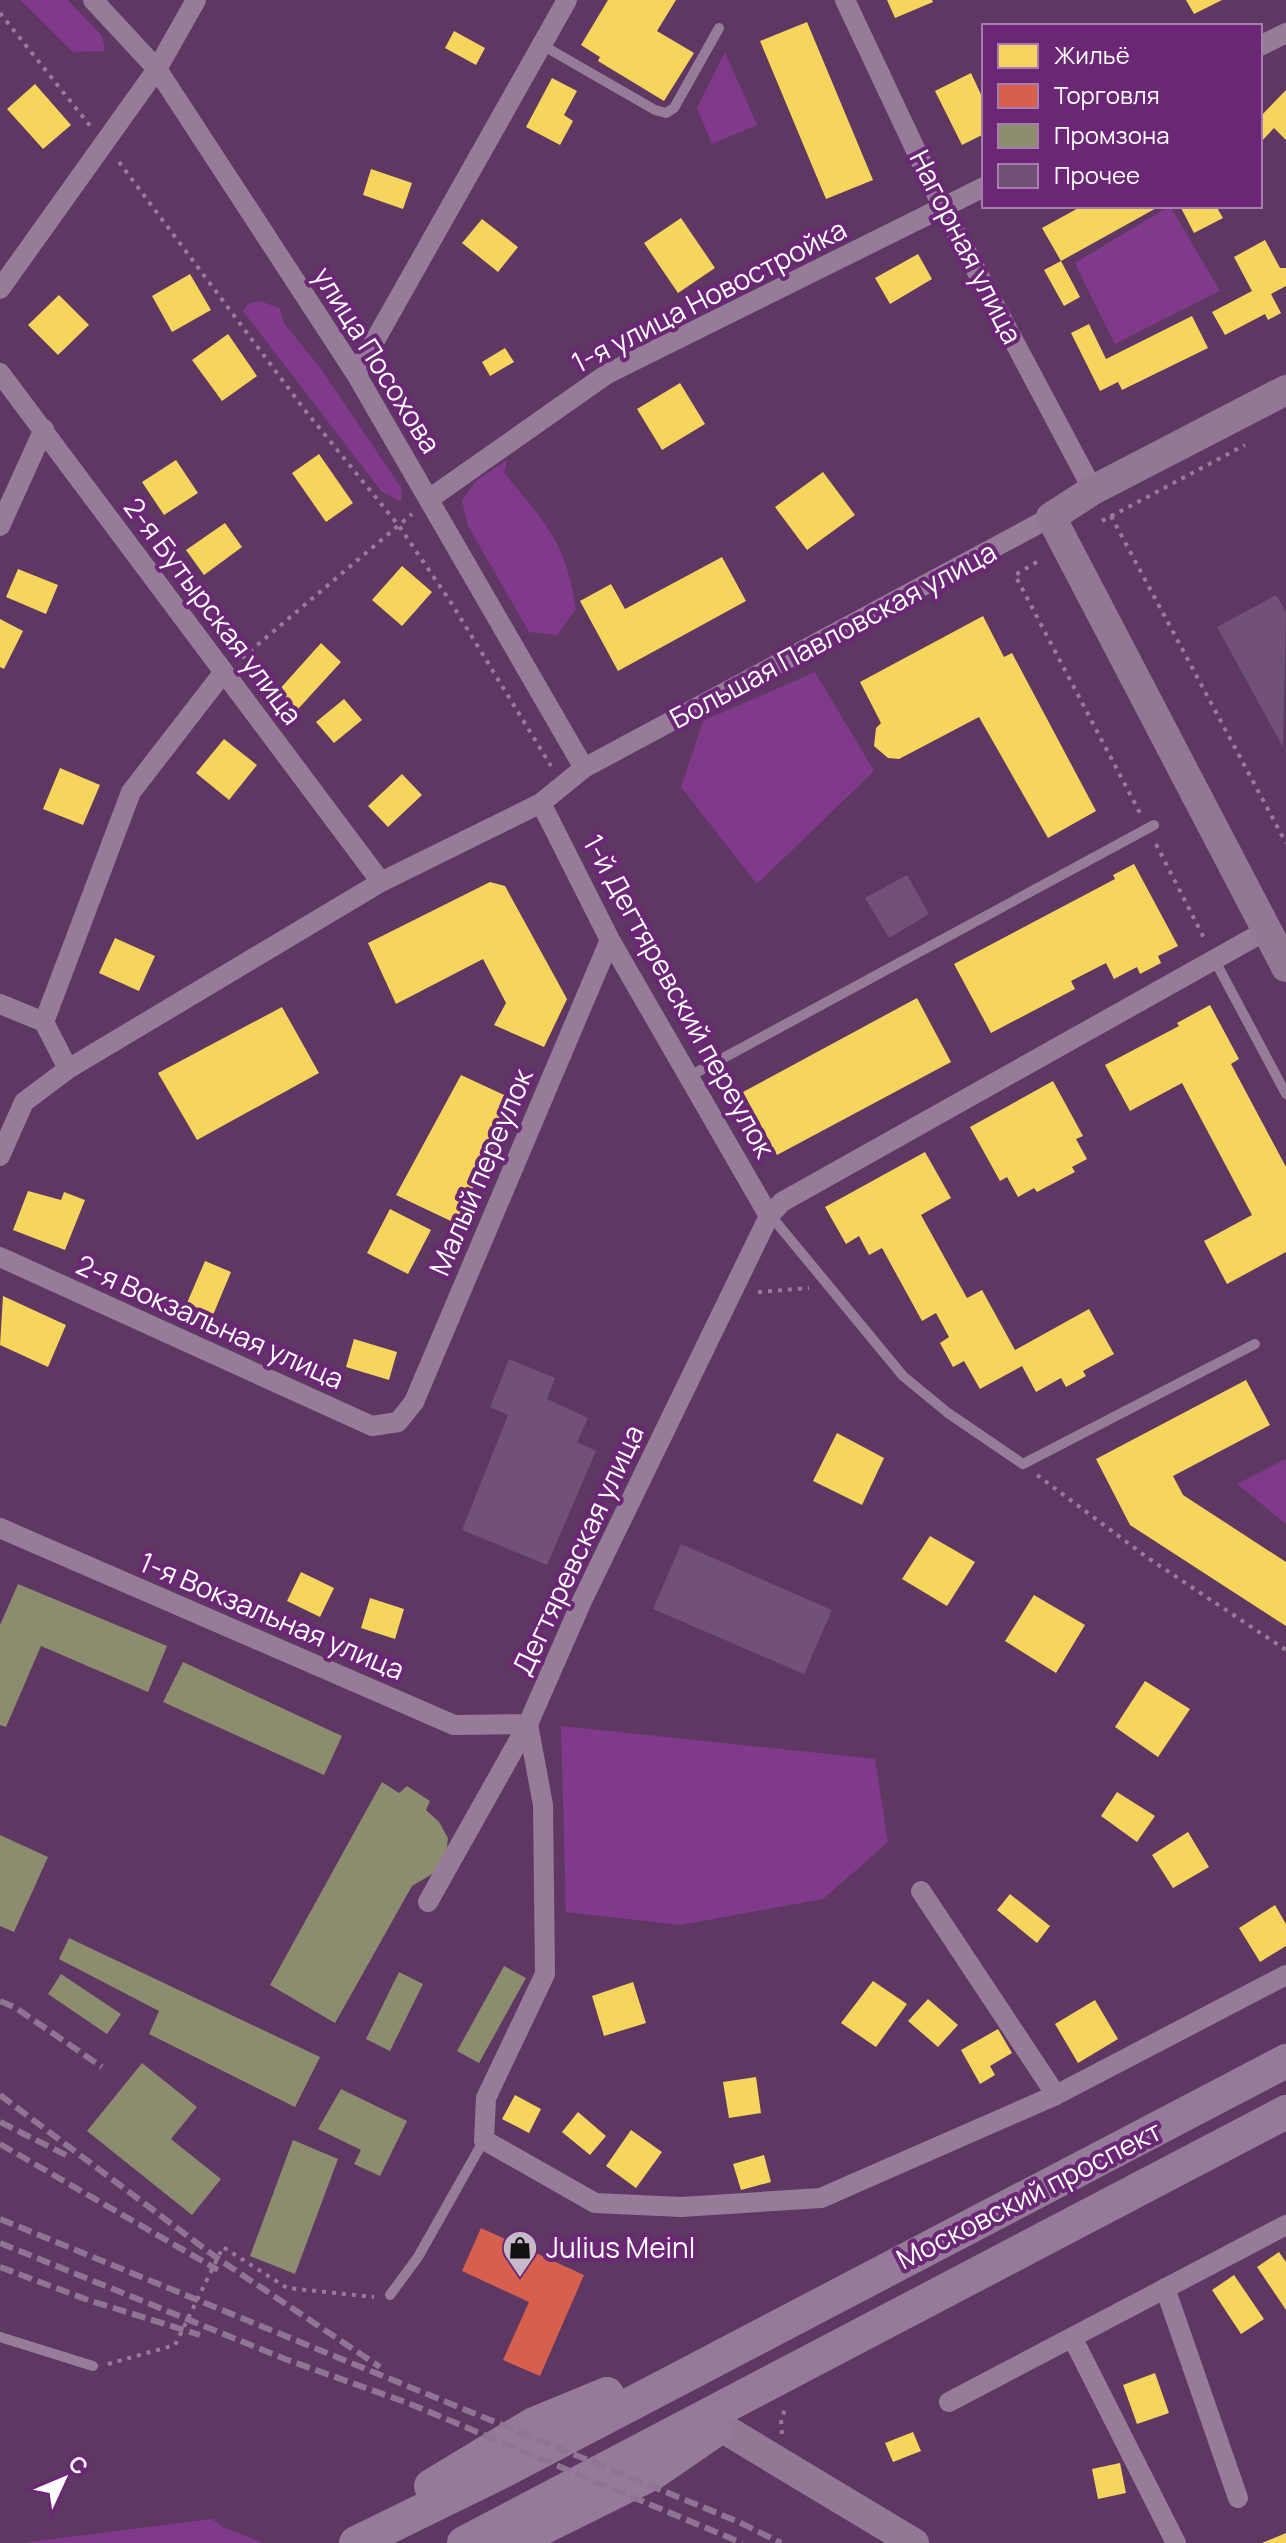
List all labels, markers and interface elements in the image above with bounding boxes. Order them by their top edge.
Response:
legend [982,24,1262,208]
text: Жильё [1054,38,1130,71]
text: Торговля [1054,78,1160,111]
text: Промзона [1054,118,1169,151]
street label: Нагорная улица [902,143,1032,350]
text: Прочее [1054,158,1140,191]
street label: 1-я улица Новостройка [565,209,852,381]
street label: улица Посохова [305,259,450,460]
street label: 2-я Бутырская улица [116,489,312,732]
street label: Большая Павловская улица [663,532,1002,736]
street label: 1-й Дегтяревский переулок [575,827,785,1165]
street label: Малый переулок [419,1061,541,1281]
street label: 2-я Вокзальная улица [71,1245,350,1397]
street label: Дегтяревская улица [502,1418,652,1681]
street label: 1-я Вокзальная улица [134,1542,411,1688]
street label: Московский проспект [890,2111,1168,2277]
place label: Julius Meinl [546,2228,695,2266]
shop icon: Julius Meinl [501,2229,539,2279]
north arrow [24,2439,104,2519]
text: С [62,2449,95,2481]

